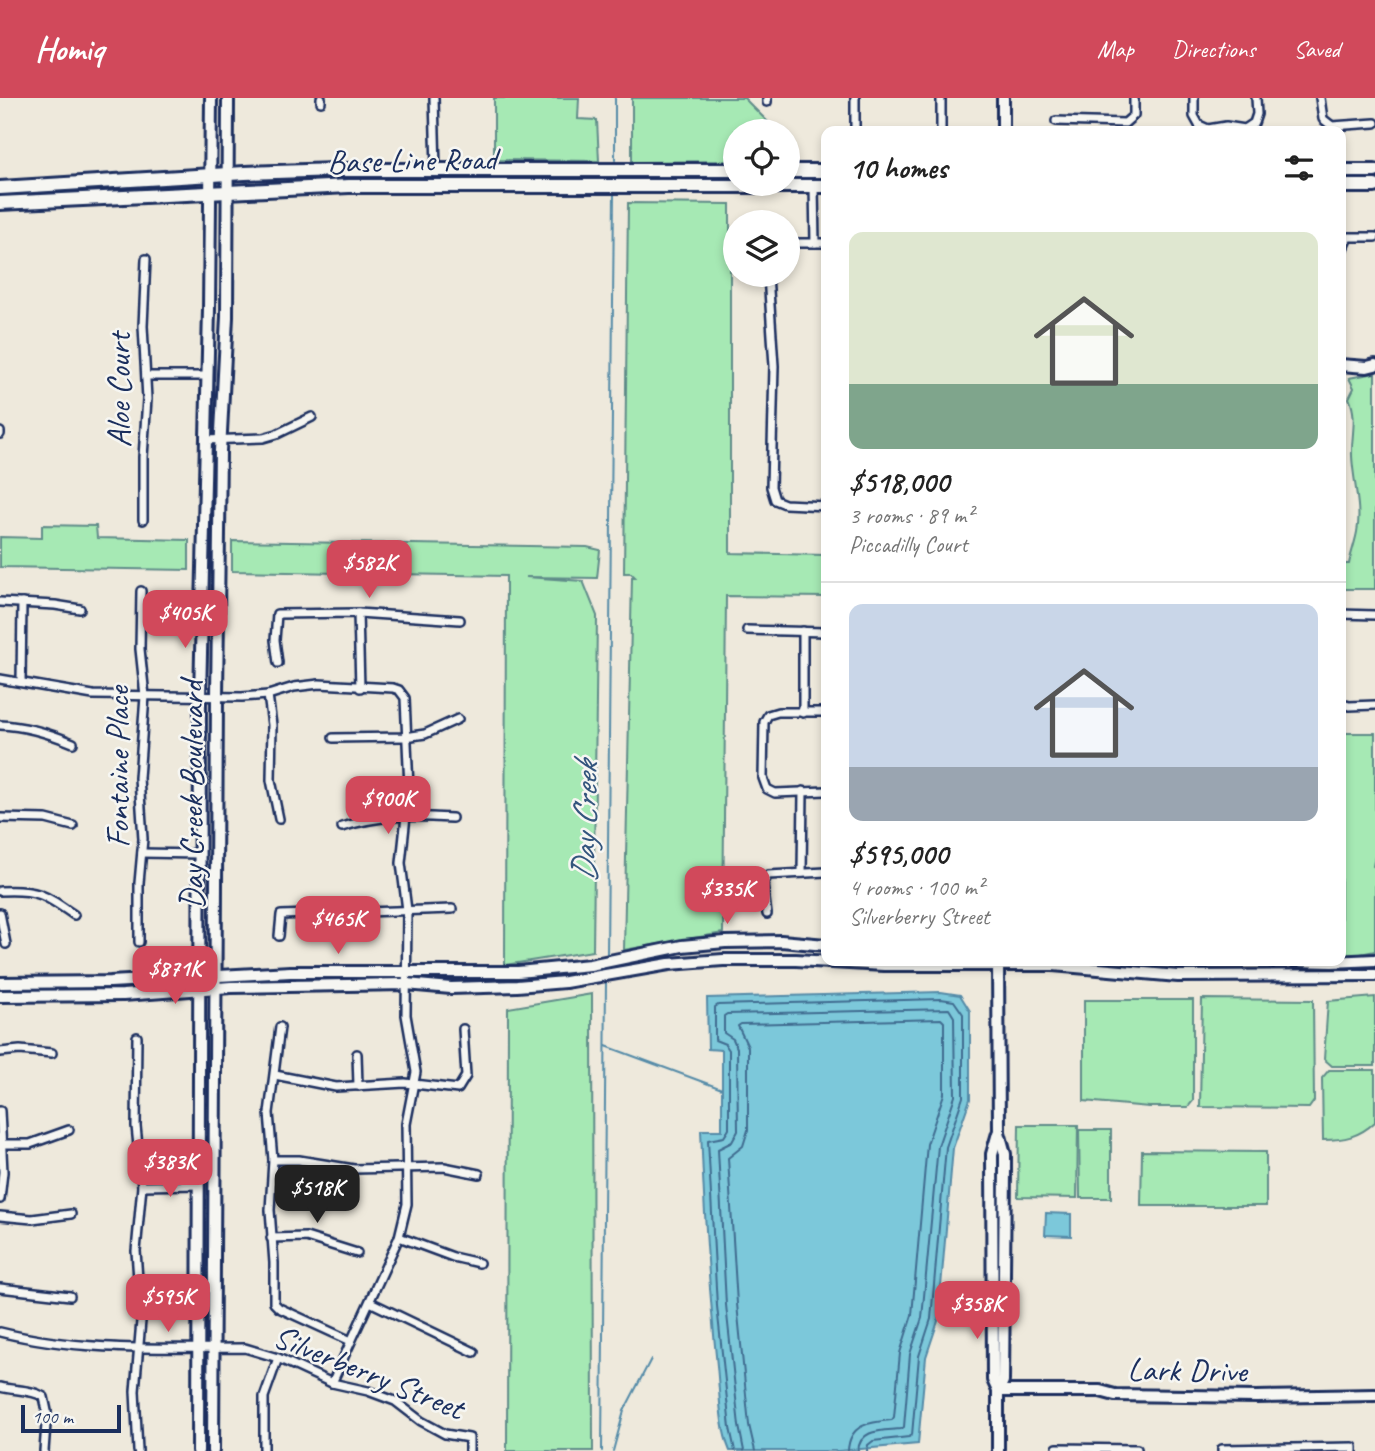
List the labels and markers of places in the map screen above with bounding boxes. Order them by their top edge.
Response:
pin: $582K [320,540,418,600]
pin: $405K [136,590,234,650]
pin: $900K [339,776,437,836]
pin: $335K [678,866,776,926]
pin: $465K [289,896,387,956]
pin: $871K [126,946,224,1006]
pin: $383K [121,1140,219,1199]
pin: $518K [268,1166,366,1225]
pin: $595K [119,1274,217,1334]
pin: $358K [928,1282,1026,1341]

